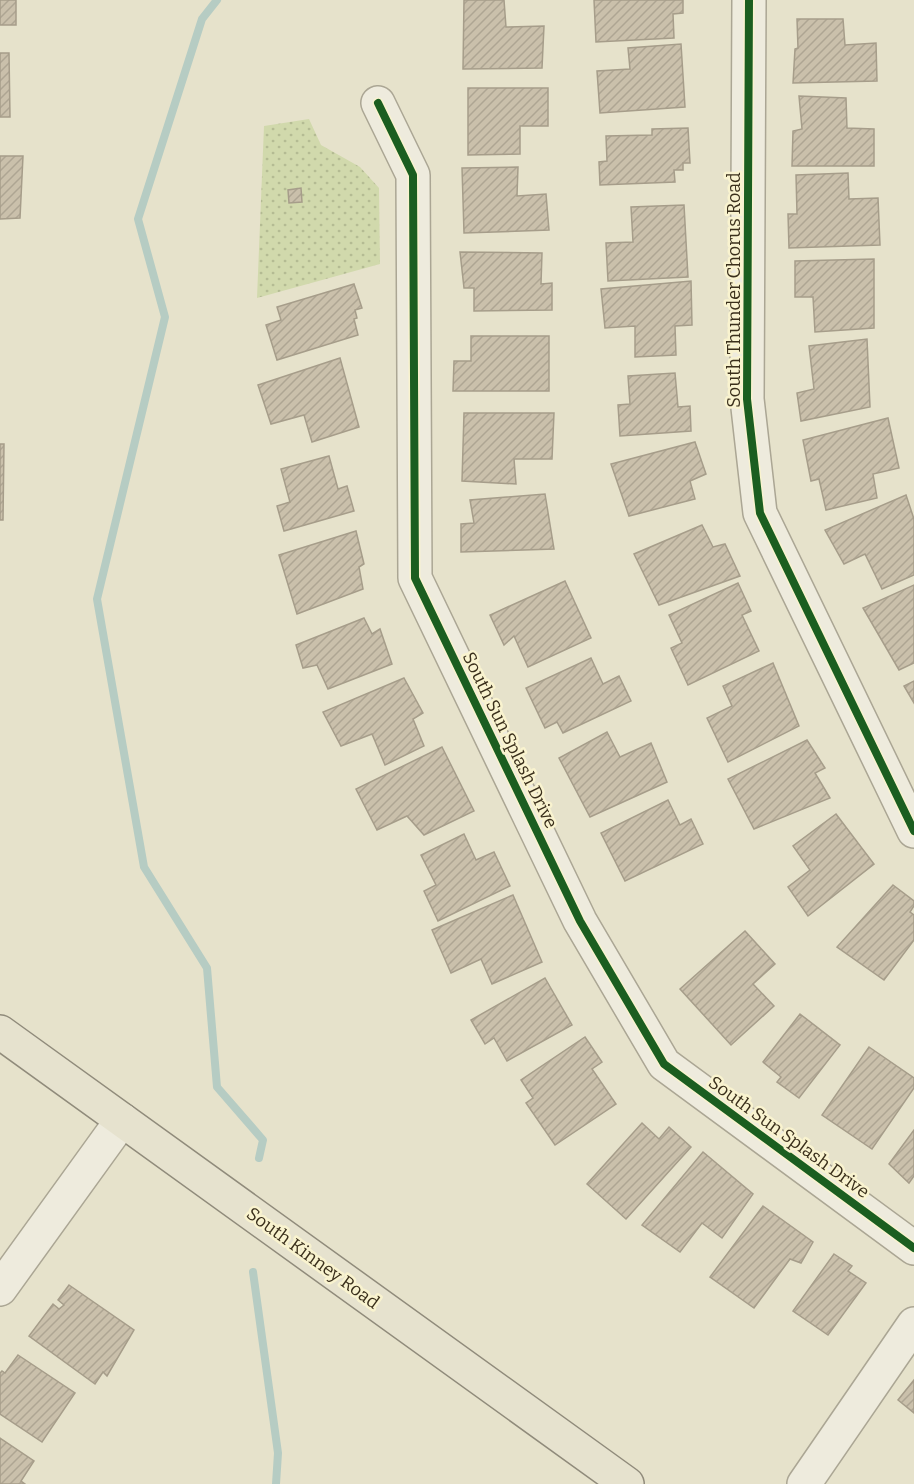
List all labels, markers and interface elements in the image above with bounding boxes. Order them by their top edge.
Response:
street label: South Thunder Chorus Road [723,172,745,408]
street label: South Sun Splash Drive [458,648,562,832]
street label: South Sun Splash Drive [704,1071,874,1203]
street label: South Kinney Road [242,1202,384,1314]

